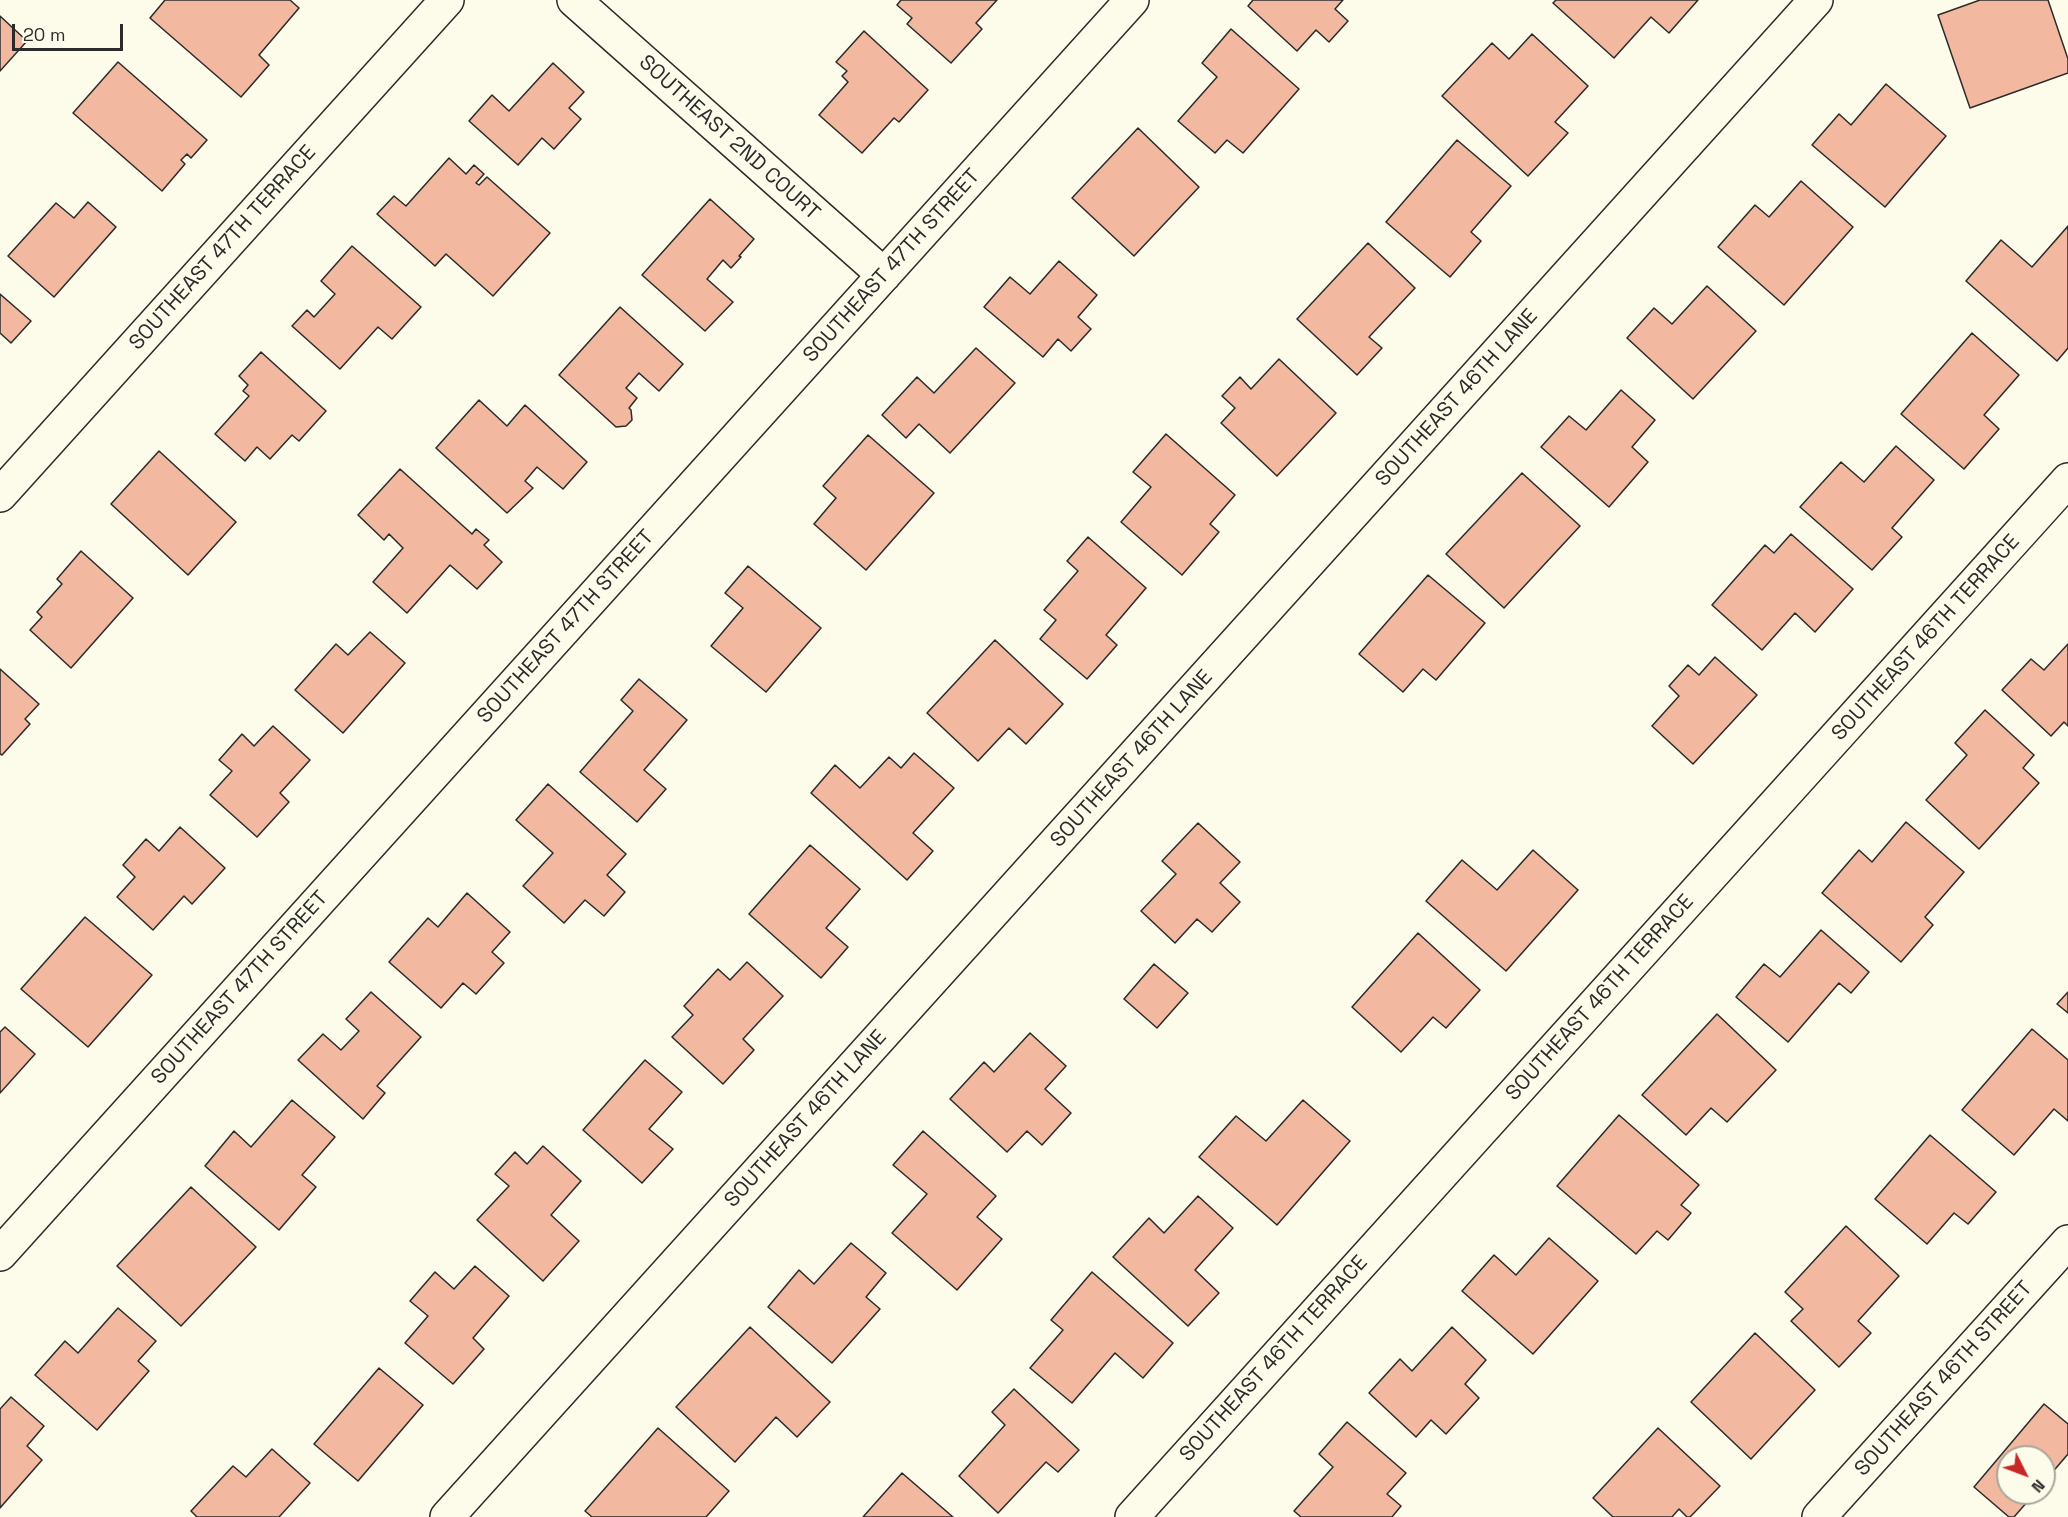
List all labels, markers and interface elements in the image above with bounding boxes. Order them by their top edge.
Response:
scale bar [15,12,126,50]
text: 20 m [23,23,66,46]
street label: SOUTHEAST 2ND COURT [633,50,825,226]
street label: SOUTHEAST 47TH TERRACE [124,140,322,356]
street label: SOUTHEAST 47TH STREET [798,164,986,368]
street label: SOUTHEAST 46TH LANE [1371,304,1543,492]
street label: SOUTHEAST 47TH STREET [472,525,660,729]
street label: SOUTHEAST 46TH TERRACE [1827,530,2025,746]
street label: SOUTHEAST 46TH LANE [1046,665,1218,853]
street label: SOUTHEAST 47TH STREET [146,886,334,1090]
street label: SOUTHEAST 46TH TERRACE [1501,890,1699,1106]
street label: SOUTHEAST 46TH LANE [720,1025,892,1213]
street label: SOUTHEAST 46TH TERRACE [1175,1251,1373,1467]
street label: SOUTHEAST 46TH STREET [1850,1276,2038,1482]
north arrow [1996,1445,2056,1505]
text: N [2027,1475,2050,1497]

